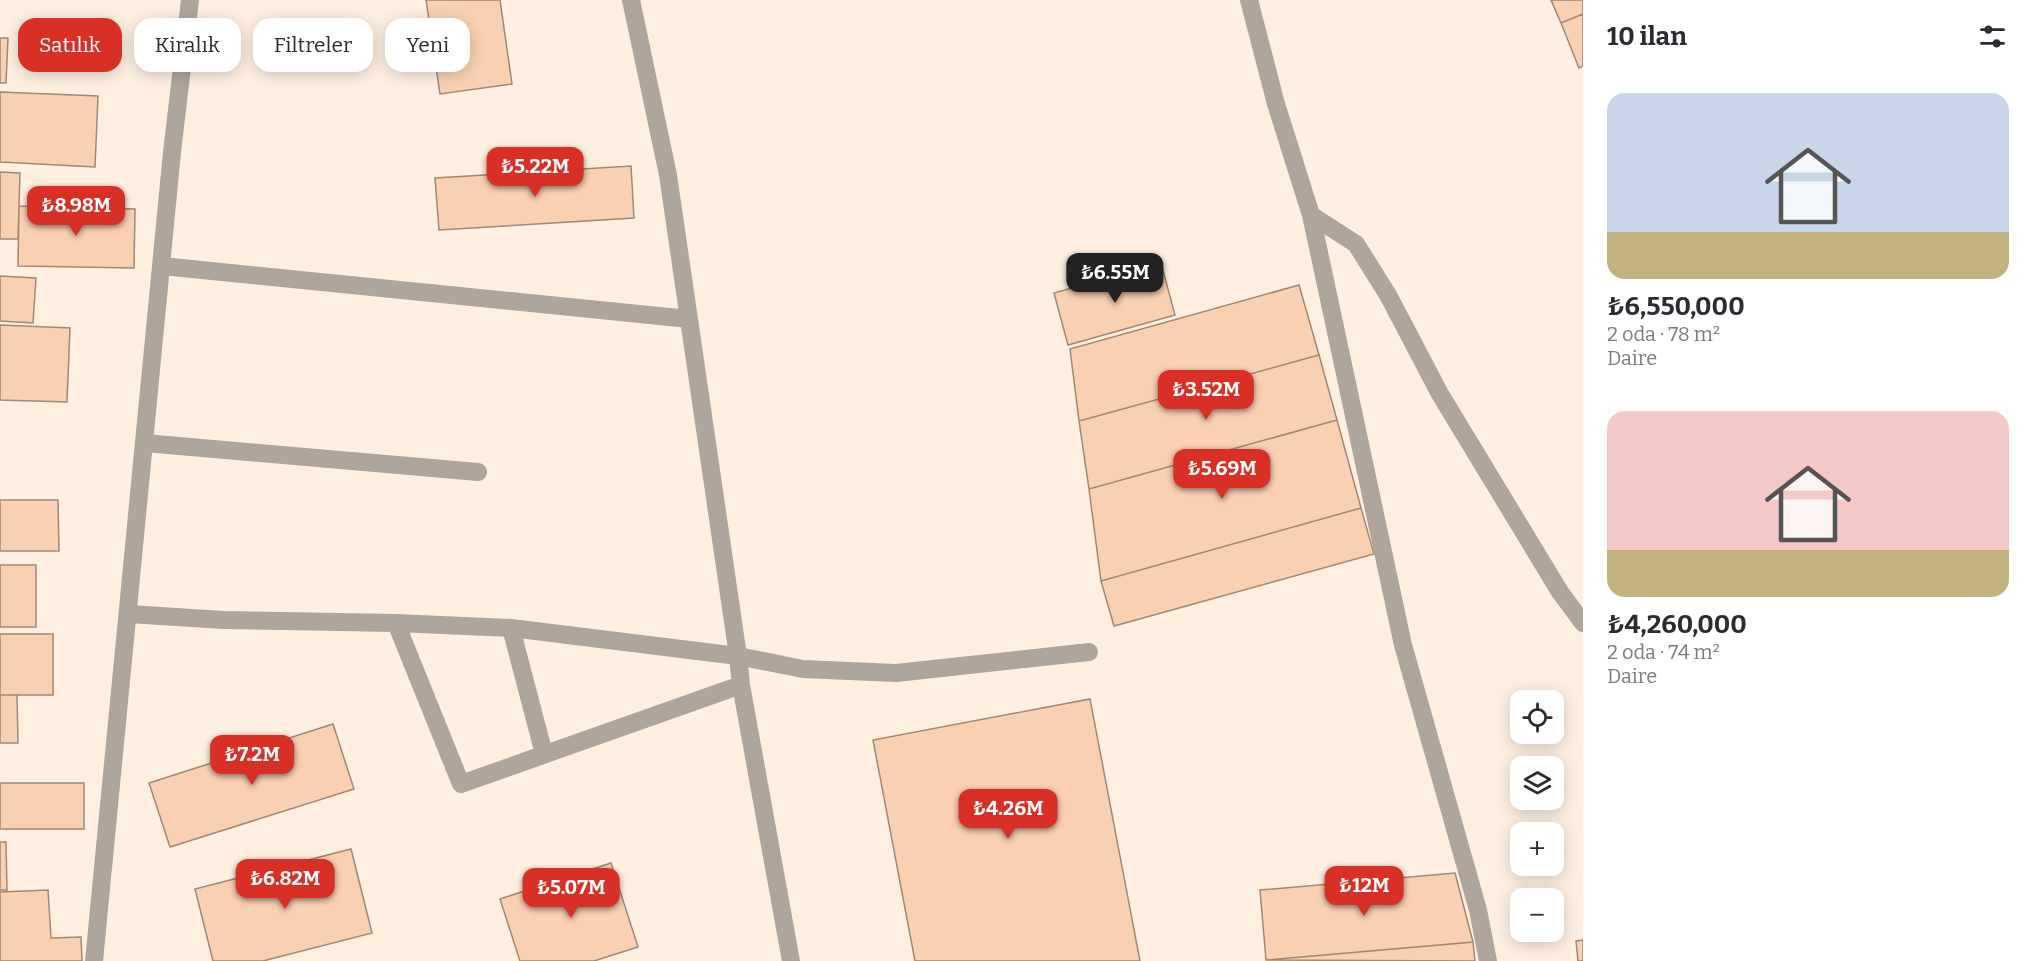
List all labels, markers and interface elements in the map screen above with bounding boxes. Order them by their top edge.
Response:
chip: Satılık [18,18,122,72]
chip: Kiralık [134,18,241,72]
chip: Filtreler [253,18,373,72]
chip: Yeni [385,18,470,72]
icon: filters [1976,20,2009,53]
text: 10 ilan [1607,21,1687,52]
icon: home [1754,132,1862,240]
pin: ₺5.22M [486,147,584,198]
text: ₺5.22M [501,154,569,178]
pin: ₺8.98M [27,186,125,237]
text: ₺8.98M [41,193,111,217]
pin: ₺6.55M [1066,253,1164,304]
text: ₺6.55M [1080,260,1150,284]
text: ₺6,550,000 [1607,291,1745,322]
text: 2 oda · 78 m² [1607,322,1720,346]
text: Daire [1607,346,1657,370]
pin: ₺3.52M [1157,370,1255,421]
text: ₺3.52M [1172,377,1240,401]
pin: ₺5.69M [1173,449,1271,500]
icon: home [1754,450,1862,558]
text: ₺5.69M [1187,456,1257,480]
text: ₺4,260,000 [1607,609,1747,640]
text: 2 oda · 74 m² [1607,640,1720,664]
text: Daire [1607,664,1657,688]
map controls [1510,690,1564,942]
button: locate [1510,690,1564,744]
pin: ₺7.2M [210,735,294,786]
text: ₺7.2M [224,742,280,766]
button: layers [1510,756,1564,810]
pin: ₺4.26M [959,789,1057,840]
text: ₺4.26M [973,796,1043,820]
button: + [1510,822,1564,876]
pin: ₺6.82M [236,859,334,910]
text: ₺6.82M [250,866,320,890]
pin: ₺12M [1328,866,1400,917]
pin: ₺5.07M [522,868,620,919]
text: ₺12M [1339,873,1389,897]
text: ₺5.07M [537,875,605,899]
button: − [1510,888,1564,942]

